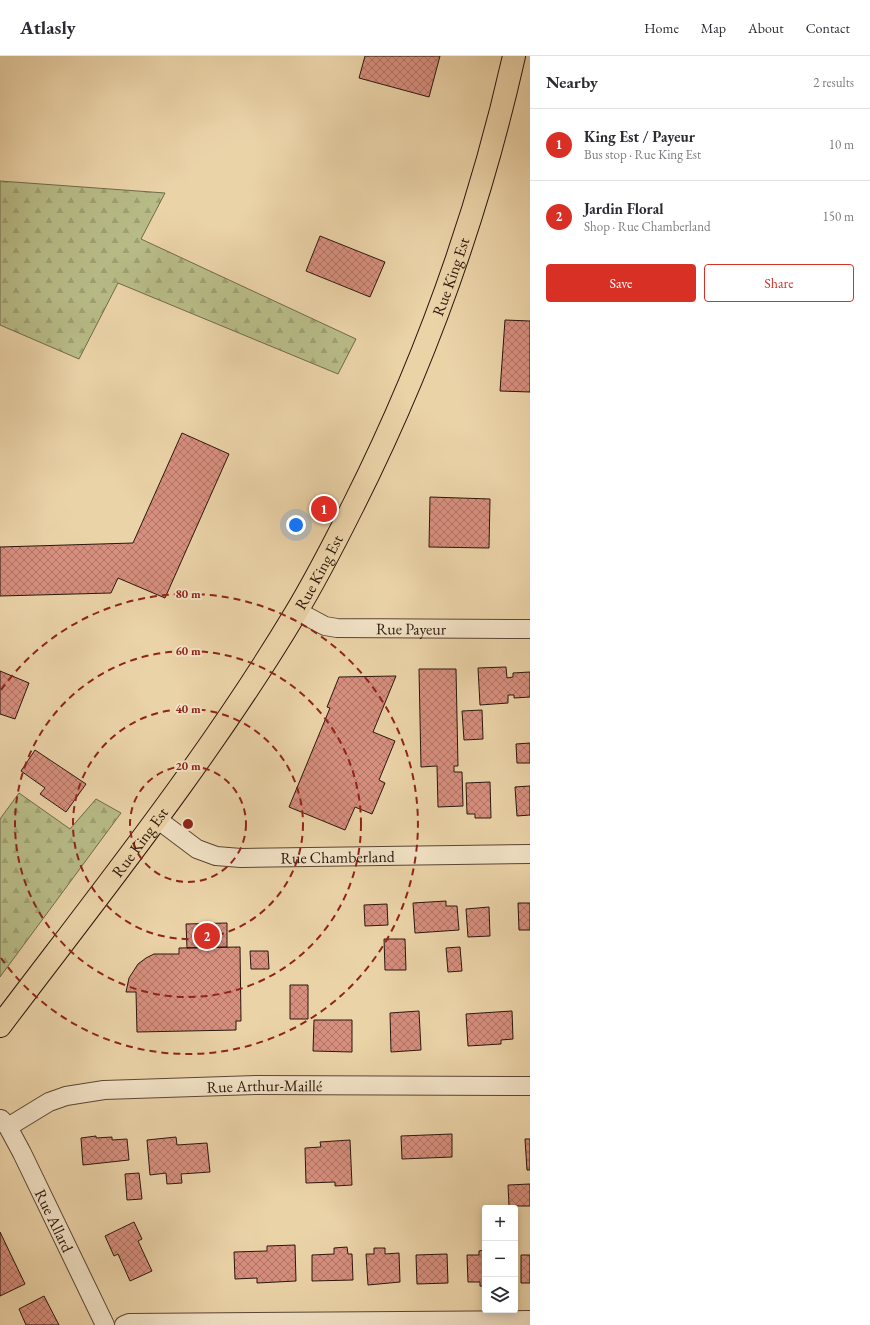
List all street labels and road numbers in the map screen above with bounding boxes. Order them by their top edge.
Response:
street label: Rue King Est [427,235,474,319]
street label: Rue King Est [290,531,347,613]
street label: Rue Payeur [376,618,447,639]
street label: Rue King Est [107,803,172,881]
street label: Rue Chamberland [280,845,396,868]
street label: Rue Arthur-Maillé [206,1074,322,1097]
street label: Rue Allard [30,1185,79,1256]

